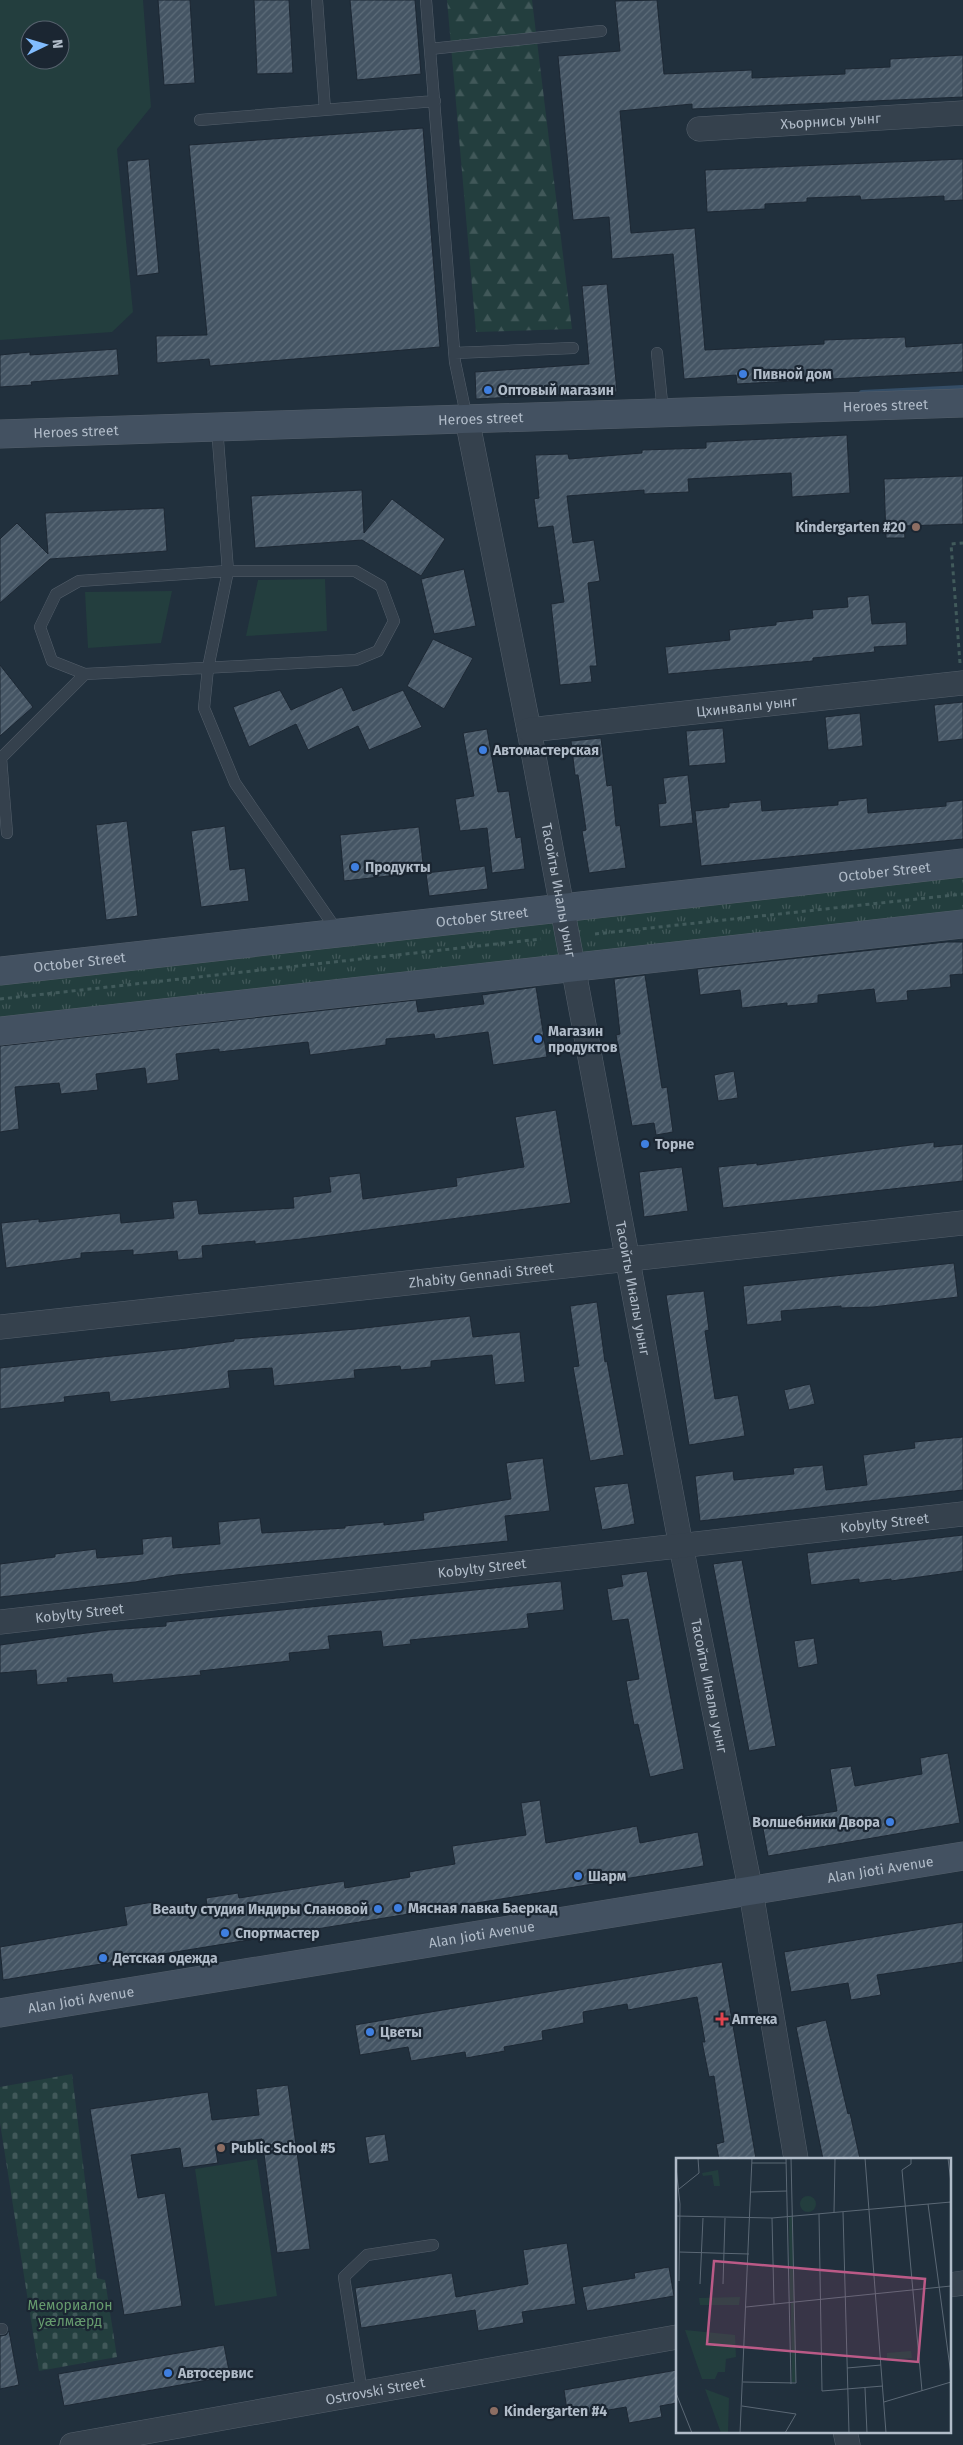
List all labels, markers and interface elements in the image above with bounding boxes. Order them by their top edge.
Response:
north arrow [20,20,70,70]
text: N [49,39,66,49]
street label: Хъорнисы уынг [780,109,882,133]
place label: Пивной дом [753,366,832,383]
marker: Пивной дом [737,368,749,380]
place label: Оптовый магазин [498,382,614,399]
marker: Оптовый магазин [482,384,494,396]
street label: Heroes street [843,396,929,415]
street label: Heroes street [438,409,525,428]
street label: Heroes street [33,422,120,441]
place label: Kindergarten #20 [795,519,906,536]
marker: Kindergarten #20 [910,521,922,533]
street label: Цхинвалы уынг [695,692,798,720]
place label: Автомастерская [492,742,599,759]
marker: Автомастерская [477,744,489,756]
street label: Тасойты Иналы уынг [538,821,580,959]
street label: October Street [838,858,932,885]
place label: Продукты [365,859,431,876]
marker: Продукты [349,861,361,873]
street label: October Street [435,903,530,931]
street label: October Street [33,948,127,976]
place label: Магазин продуктов [548,1023,618,1056]
marker: Магазин продуктов [532,1033,544,1045]
place label: Торне [655,1136,695,1153]
marker: Торне [639,1138,651,1150]
street label: Тасойты Иналы уынг [612,1220,654,1357]
street label: Zhabity Gennadi Street [408,1259,555,1291]
street label: Kobylty Street [839,1509,931,1536]
street label: Kobylty Street [437,1554,528,1581]
street label: Kobylty Street [34,1600,126,1626]
street label: Тасойты Иналы уынг [687,1617,731,1755]
place label: Волшебники Двора [752,1814,880,1831]
marker: Волшебники Двора [884,1816,896,1828]
street label: Alan Jioti Avenue [826,1852,935,1886]
place label: Шарм [588,1868,626,1885]
marker: Шарм [572,1870,584,1882]
place label: Мясная лавка Баеркад [408,1900,558,1917]
place label: Beauty студия Индиры Слановой [153,1901,368,1918]
marker: Мясная лавка Баеркад [392,1902,404,1914]
marker: Beauty студия Индиры Слановой [372,1903,384,1915]
street label: Alan Jioti Avenue [427,1917,536,1952]
place label: Спортмастер [235,1925,320,1942]
marker: Спортмастер [219,1927,231,1939]
place label: Детская одежда [112,1950,218,1967]
marker: Детская одежда [97,1952,109,1964]
street label: Alan Jioti Avenue [27,1983,135,2017]
place label: Аптека [731,2011,778,2028]
marker: Аптека [716,2013,728,2025]
place label: Цветы [380,2024,422,2041]
marker: Цветы [364,2026,376,2038]
place label: Public School #5 [231,2140,336,2157]
marker: Public School #5 [215,2142,227,2154]
inset map [676,2158,950,2432]
park label: Мемориалон уæлмæрд [28,2297,112,2330]
place label: Автосервис [177,2365,254,2382]
marker: Автосервис [162,2367,174,2379]
street label: Ostrovski Street [324,2373,427,2408]
place label: Kindergarten #4 [504,2403,607,2420]
marker: Kindergarten #4 [488,2405,500,2417]

